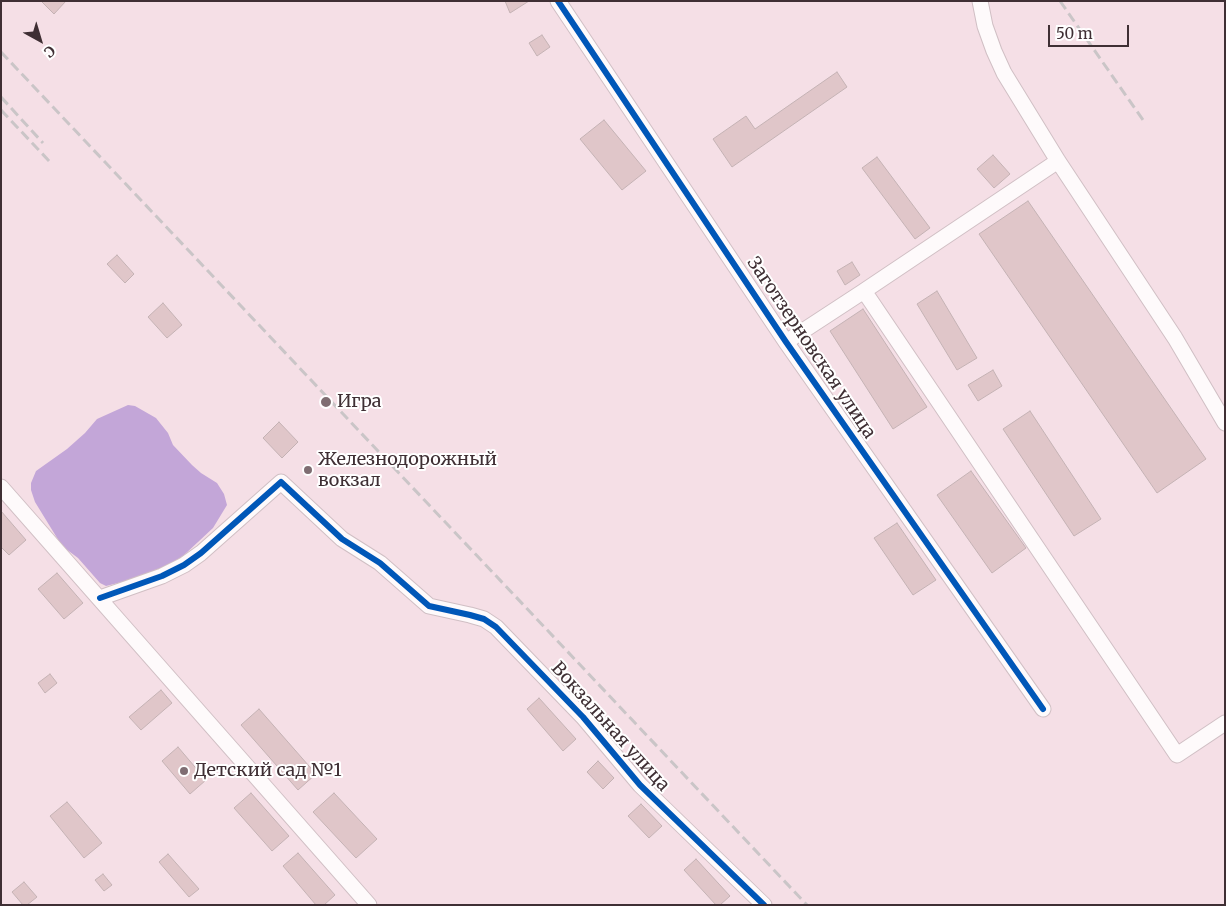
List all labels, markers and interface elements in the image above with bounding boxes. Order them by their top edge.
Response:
north arrow [15,15,65,65]
scale bar [1051,15,1132,47]
text: 50 m [1056,24,1093,43]
text: С [40,42,59,62]
street label: Заготзерновская улица [742,253,880,443]
place label: Игра [337,391,382,413]
marker: Игра [319,395,333,409]
place label: Железнодорожный вокзал [318,449,497,492]
marker: Железнодорожный вокзал [302,464,314,476]
street label: Вокзальная улица [546,658,674,796]
place label: Детский сад №1 [194,760,342,782]
marker: Детский сад №1 [178,765,190,777]

